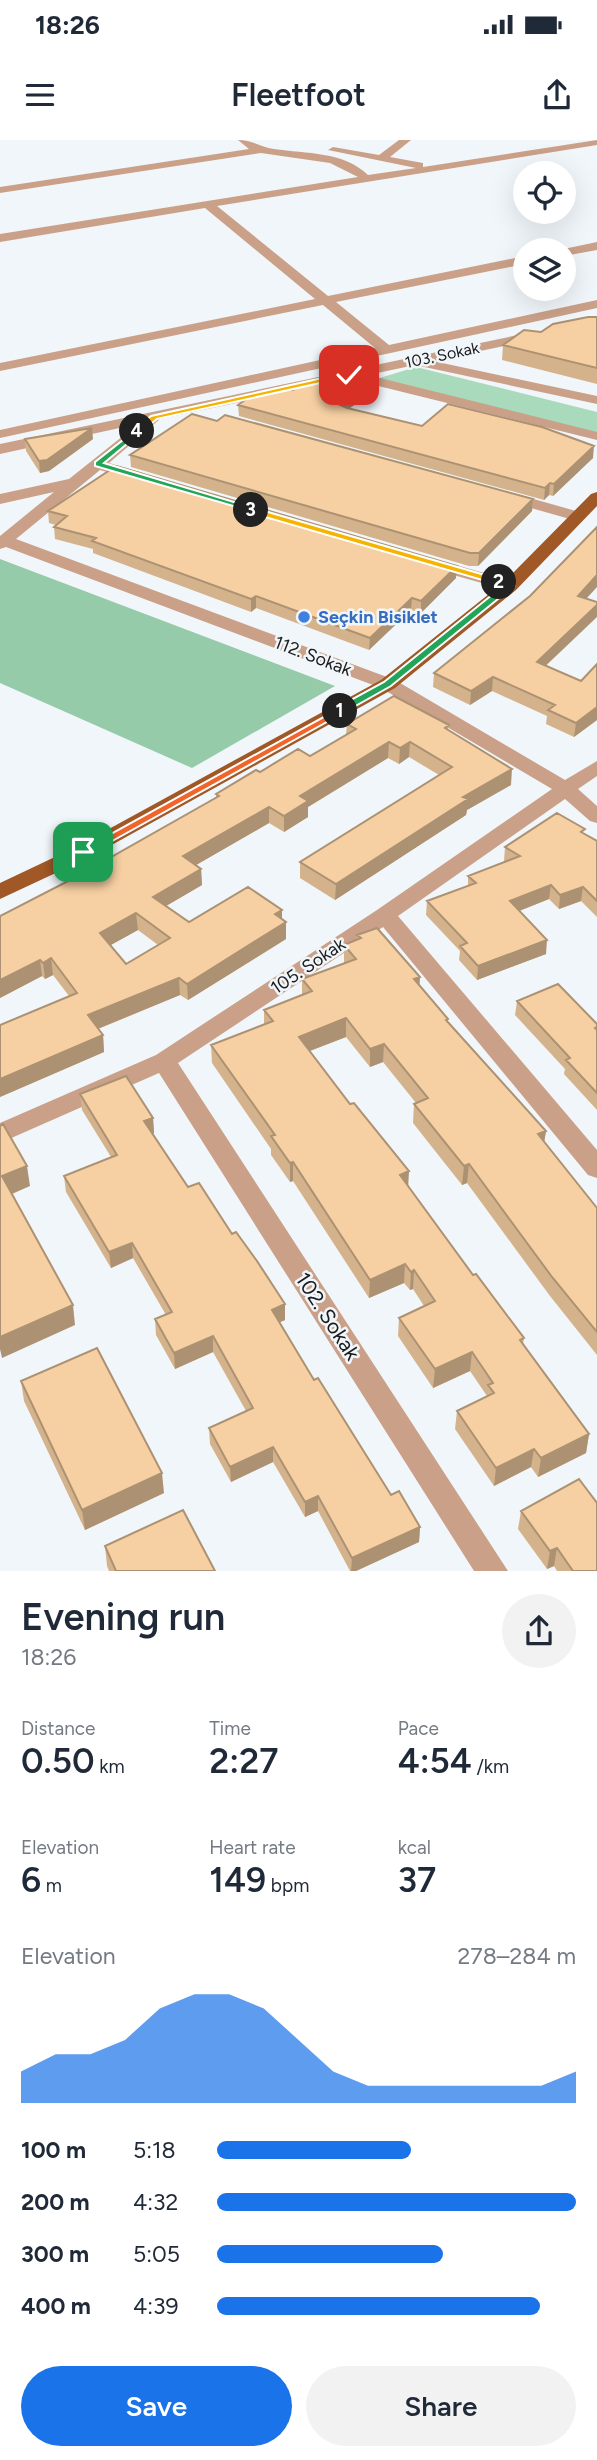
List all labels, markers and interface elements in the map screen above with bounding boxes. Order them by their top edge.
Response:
text: 18:26 [35,9,100,41]
icon: menu [21,76,59,114]
text: Fleetfoot [231,76,366,114]
icon: share [538,76,576,114]
map controls [513,161,576,301]
button: locate [513,161,576,224]
button: layers [513,238,576,301]
street label: 103. Sokak [403,338,481,372]
pin [319,345,379,405]
icon: check [330,356,368,394]
pin: 4 [120,414,154,448]
text: 4 [130,419,143,442]
pin: 3 [233,492,268,528]
text: 3 [245,498,256,521]
pin: 2 [482,564,516,600]
text: 2 [493,570,504,593]
place label: Seçkin Bisiklet [318,606,438,628]
marker: Seçkin Bisiklet [296,609,312,625]
street label: 112. Sokak [271,631,355,681]
pin: 1 [322,694,358,728]
text: 1 [335,699,344,722]
pin [53,822,113,882]
icon: arrive [64,833,102,871]
street label: 105. Sokak [266,933,350,999]
street label: 102. Sokak [290,1268,366,1365]
text: Evening run [21,1594,225,1640]
button: share [502,1594,576,1668]
text: 18:26 [21,1643,76,1671]
text: Distance [21,1717,95,1740]
text: Time [209,1717,251,1740]
text: Pace [398,1717,439,1740]
text: 0.50 [21,1740,95,1782]
text: 2:27 [209,1740,278,1782]
text: 4:54 [398,1740,472,1782]
text: km [95,1755,125,1778]
text: /km [472,1755,509,1778]
text: Elevation [21,1836,99,1859]
text: Heart rate [209,1836,296,1859]
text: kcal [398,1836,431,1859]
text: 6 [21,1859,41,1901]
text: 149 [209,1859,266,1901]
text: 37 [398,1859,436,1901]
text: m [41,1874,62,1897]
text: bpm [266,1874,309,1897]
text: Elevation [21,1942,116,1970]
text: 278–284 m [458,1942,576,1970]
text: 100 m [21,2136,86,2164]
text: 5:18 [133,2136,176,2164]
text: 200 m [21,2188,90,2216]
text: 4:32 [133,2188,178,2216]
text: 300 m [21,2240,89,2268]
text: 5:05 [133,2240,180,2268]
text: 400 m [21,2292,91,2320]
text: 4:39 [133,2292,179,2320]
button: Save [21,2366,292,2446]
button: Share [306,2366,576,2446]

